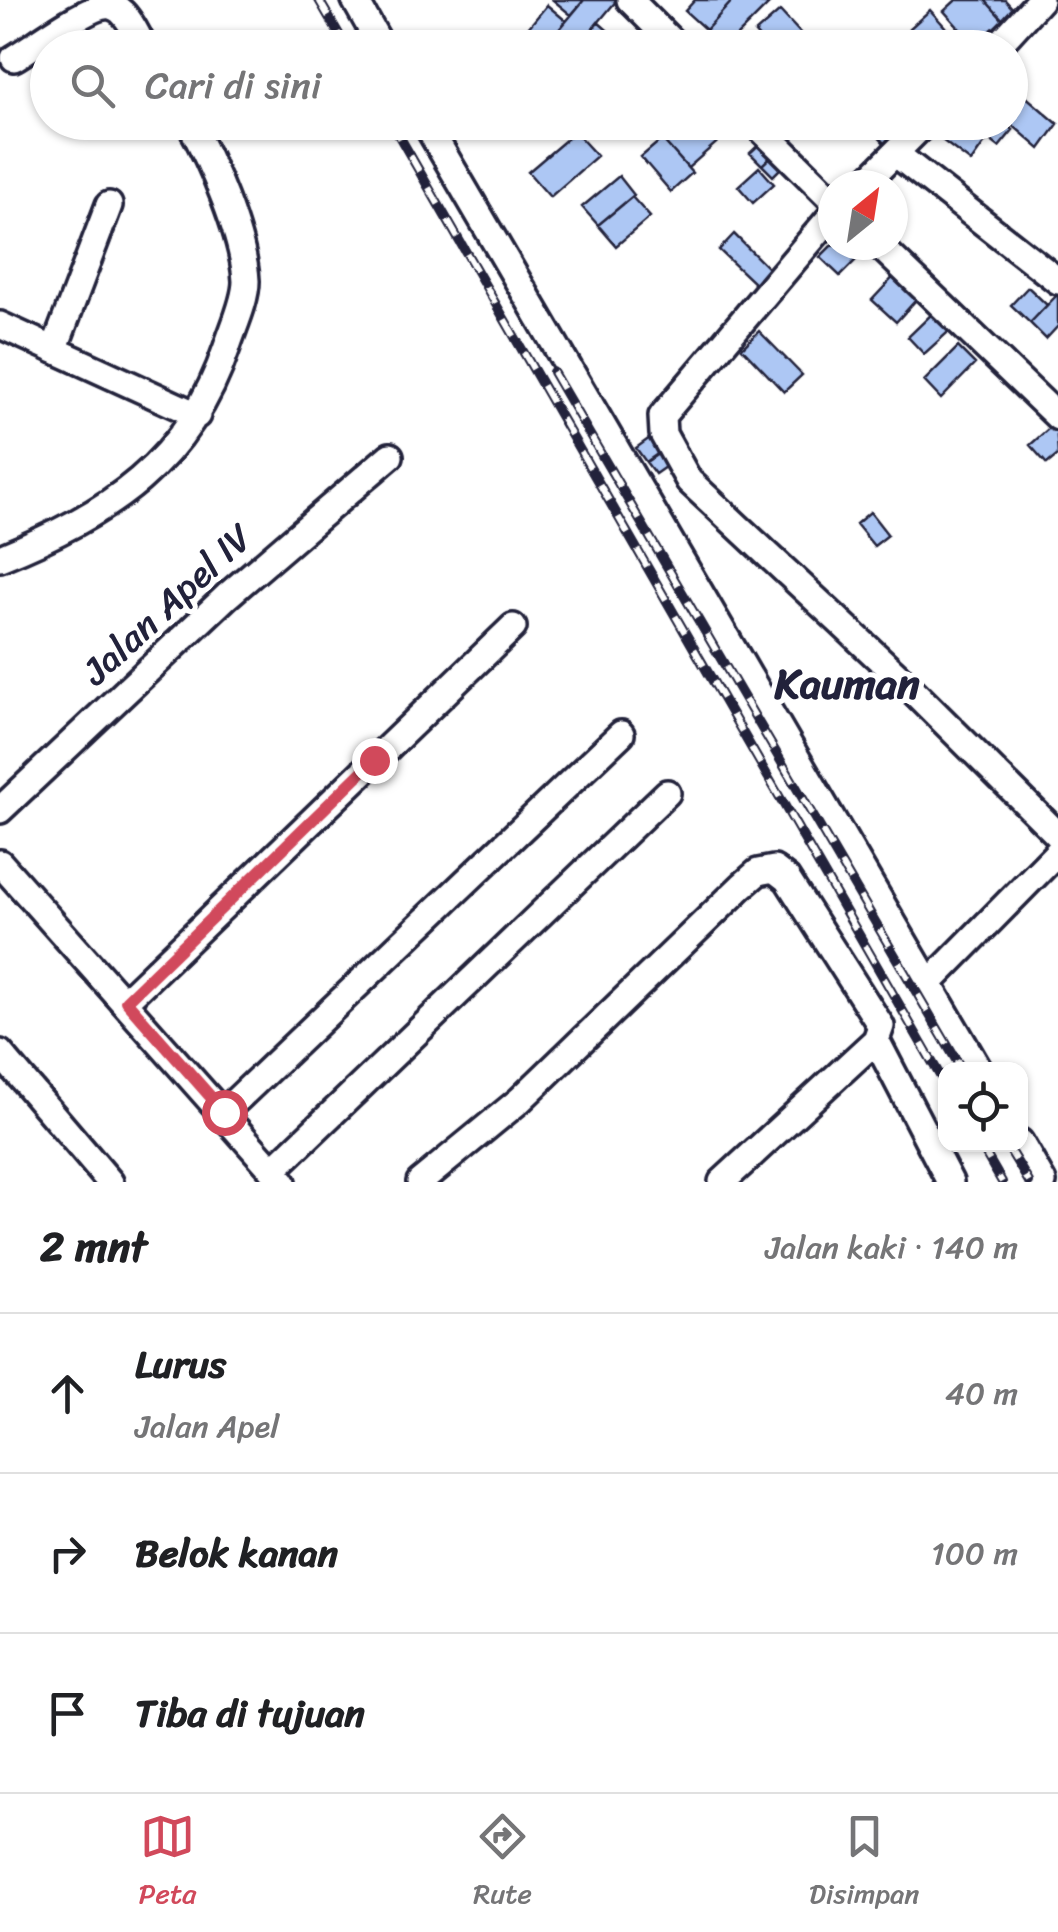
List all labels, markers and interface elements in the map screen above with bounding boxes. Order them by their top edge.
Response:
search box [30,30,1028,140]
text: Cari di sini [145,52,321,119]
icon: search [65,58,120,113]
north arrow [818,170,908,260]
street label: Jalan Apel IV [64,506,269,704]
district label: Kauman [773,647,920,721]
route end [352,738,398,784]
map controls [938,1062,1028,1152]
button: locate [938,1062,1028,1152]
route start [202,1090,248,1136]
text: 2 mnt [40,1210,147,1284]
text: Jalan kaki · 140 m [765,1219,1018,1276]
text: Lurus [135,1331,226,1398]
text: 40 m [945,1365,1018,1422]
icon: ahead [40,1366,95,1421]
text: Jalan Apel [135,1398,279,1455]
text: Belok kanan [135,1520,338,1587]
text: 100 m [931,1525,1018,1582]
icon: right [40,1526,95,1581]
text: Tiba di tujuan [135,1680,365,1747]
icon: arrive [40,1686,95,1741]
tab: Peta [139,1809,196,1918]
tab: Rute [473,1809,532,1918]
tab: Disimpan [809,1809,919,1918]

